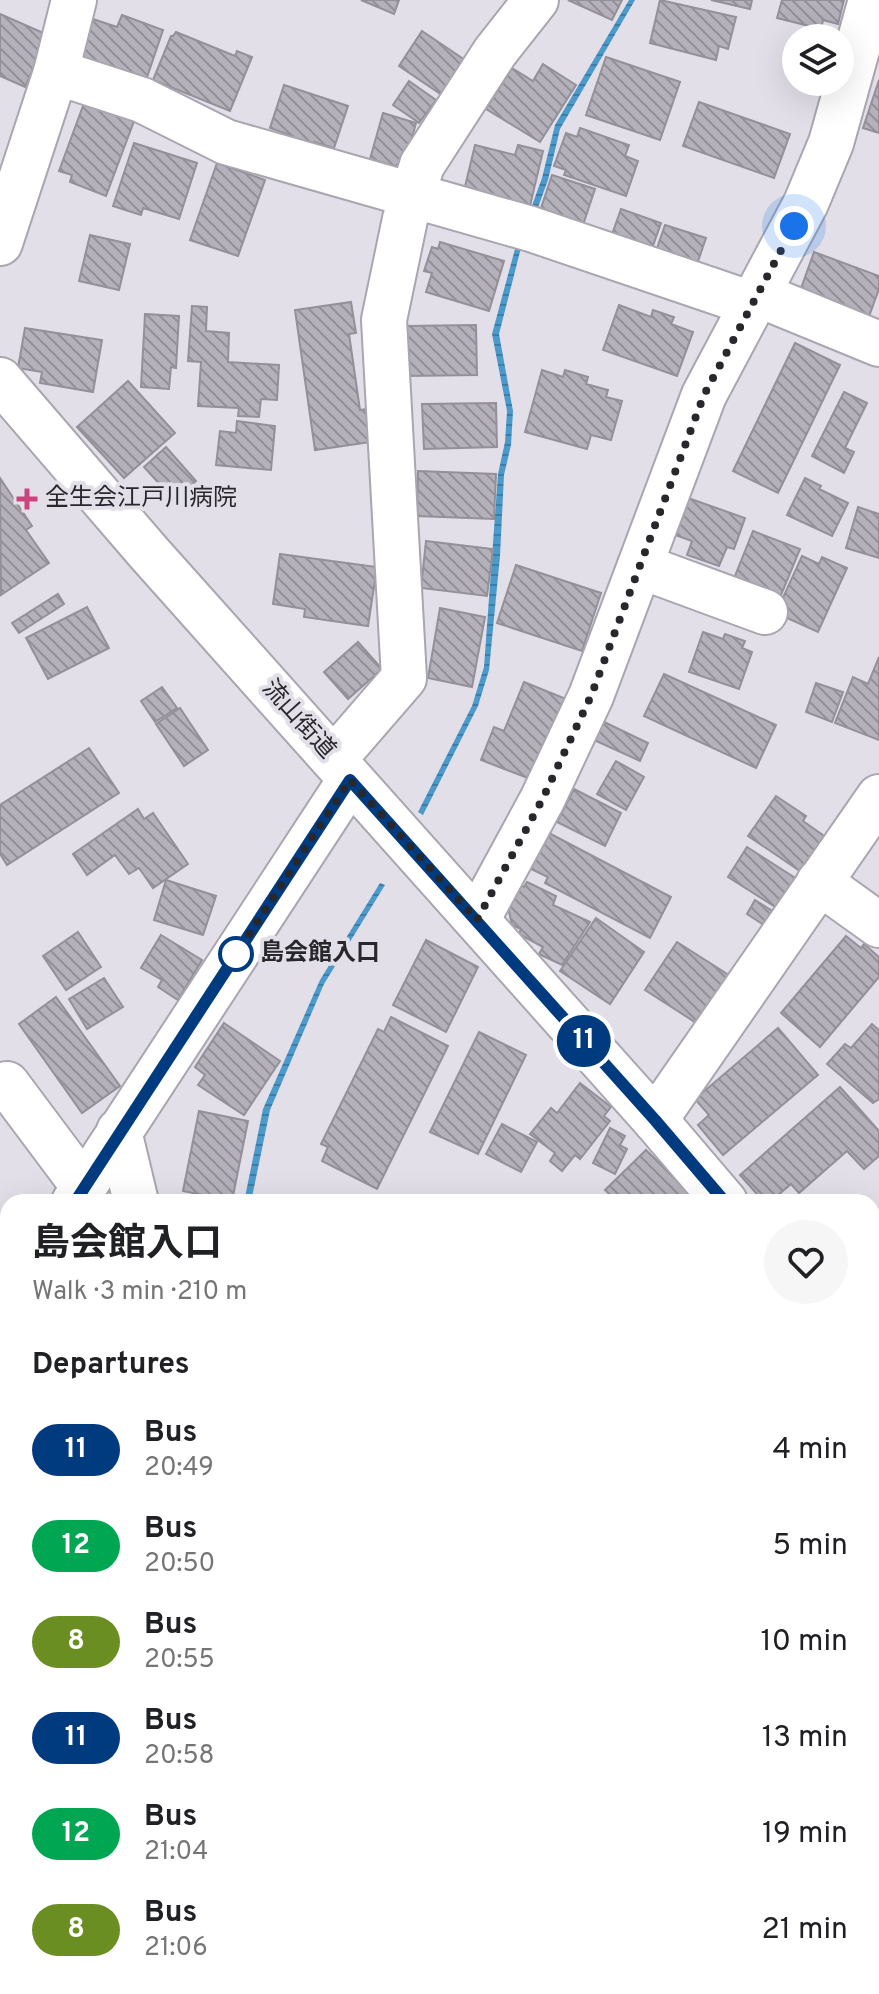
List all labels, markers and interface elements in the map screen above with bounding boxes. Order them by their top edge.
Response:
map controls [782,24,854,96]
button: layers [782,24,854,96]
your location [774,206,814,246]
place label: 全生会江戸川病院 [45,484,237,514]
marker: 全生会江戸川病院 [16,488,38,510]
street label: 流山街道 [255,674,341,766]
marker: 島会館入口 [219,937,253,971]
place label: 島会館入口 [260,939,380,969]
line badge: 11 [548,1015,620,1067]
text: 11 [573,1023,595,1059]
button: heart [764,1220,848,1304]
text: 島会館入口 [32,1221,222,1270]
text: Walk · 3 min · 210 m [32,1276,247,1309]
text: Departures [32,1347,190,1384]
text: Bus [144,1415,197,1452]
text: 11 [65,1432,87,1468]
text: 4 min [772,1432,848,1469]
text: 20:49 [144,1452,214,1485]
text: Bus [144,1511,197,1548]
text: 12 [62,1528,90,1564]
text: 5 min [772,1528,848,1565]
text: 20:50 [144,1548,215,1581]
text: Bus [144,1607,197,1644]
text: 8 [67,1624,85,1660]
text: 10 min [761,1624,848,1661]
text: 20:55 [144,1644,215,1677]
text: Bus [144,1703,197,1740]
text: 11 [65,1720,87,1756]
text: 13 min [762,1720,848,1757]
text: 20:58 [144,1740,215,1773]
text: Bus [144,1799,197,1836]
text: 12 [62,1816,90,1852]
text: 19 min [762,1816,848,1853]
text: 21:04 [144,1836,208,1869]
text: Bus [144,1895,197,1932]
text: 8 [67,1912,85,1948]
text: 21 min [761,1912,848,1949]
text: 21:06 [144,1932,208,1965]

